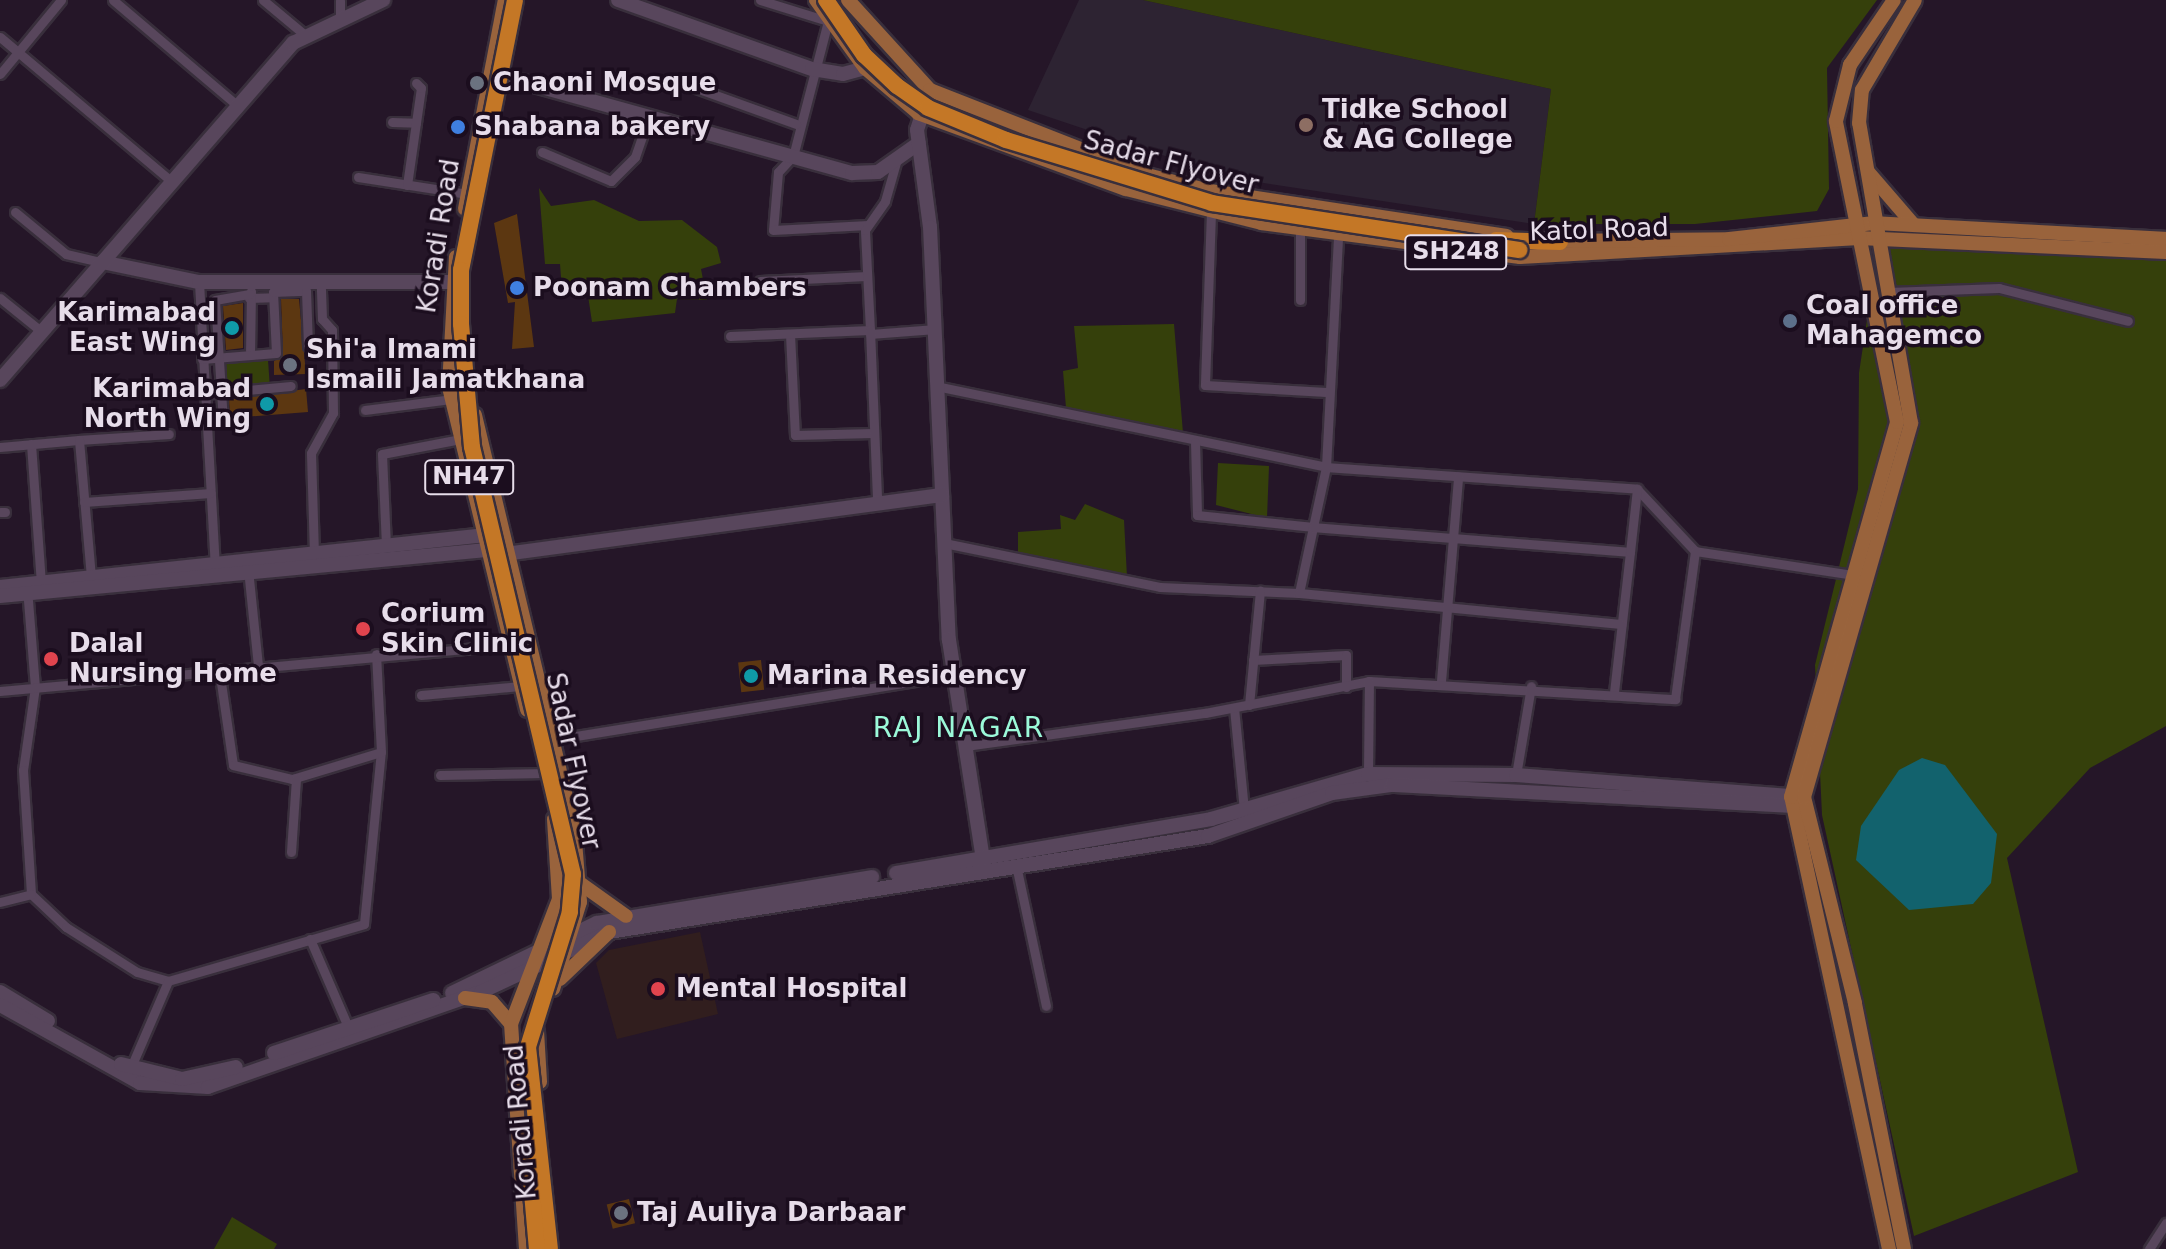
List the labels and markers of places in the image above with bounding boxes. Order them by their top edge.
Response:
place label: Chaoni Mosque [493,67,716,99]
marker: Chaoni Mosque [468,74,486,92]
place label: Tidke School & AG College [1322,94,1513,156]
place label: Shabana bakery [474,111,710,143]
marker: Tidke School & AG College [1297,116,1315,134]
marker: Shabana bakery [449,118,467,136]
place label: Poonam Chambers [533,272,807,304]
marker: Poonam Chambers [508,279,526,297]
place label: Coal office Mahagemco [1806,290,1982,352]
place label: Karimabad East Wing [57,297,216,358]
marker: Coal office Mahagemco [1781,312,1799,330]
marker: Karimabad East Wing [223,319,241,337]
place label: Shi'a Imami Ismaili Jamatkhana [306,334,585,396]
marker: Shi'a Imami Ismaili Jamatkhana [281,356,299,374]
place label: Karimabad North Wing [84,373,251,434]
marker: Karimabad North Wing [258,395,276,413]
place label: Corium Skin Clinic [381,598,533,660]
marker: Corium Skin Clinic [352,618,374,640]
place label: Dalal Nursing Home [69,628,277,690]
marker: Dalal Nursing Home [40,648,62,670]
place label: Marina Residency [767,660,1026,692]
marker: Marina Residency [742,667,760,685]
place label: Mental Hospital [676,973,907,1005]
marker: Mental Hospital [647,978,669,1000]
place label: Taj Auliya Darbaar [637,1197,905,1229]
marker: Taj Auliya Darbaar [612,1204,630,1222]

